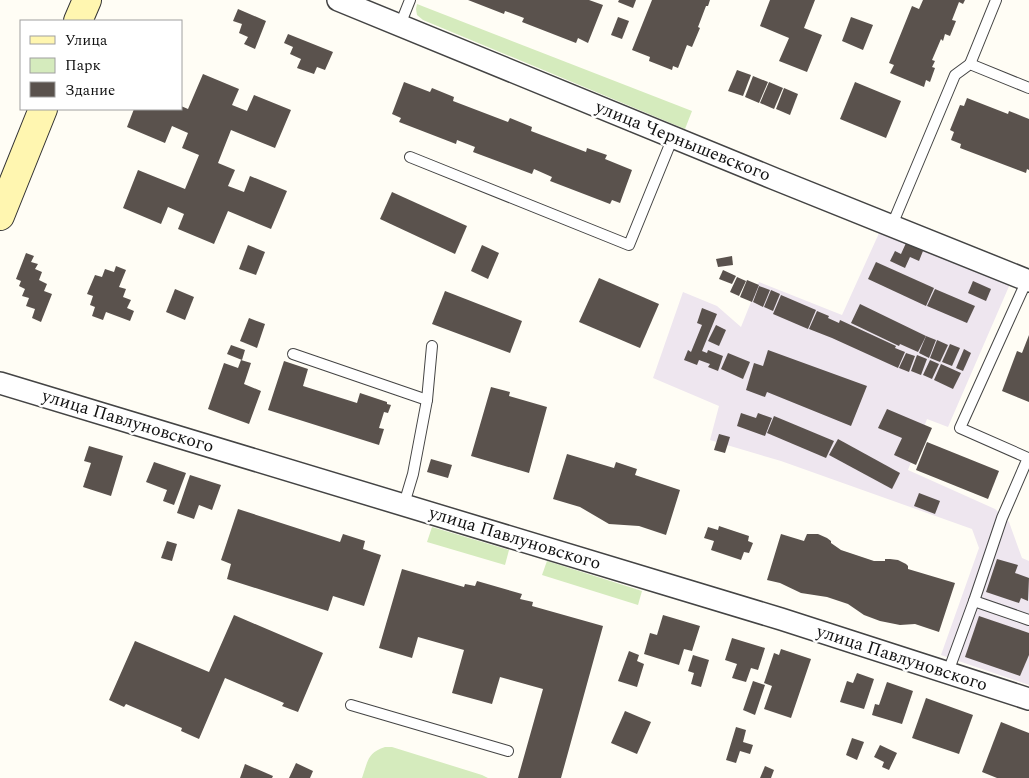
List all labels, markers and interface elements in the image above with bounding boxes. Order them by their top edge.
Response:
legend [20,20,182,110]
text: Улица [65,29,108,52]
text: Парк [65,54,101,77]
text: Здание [65,79,115,102]
street label: улица Чернышевского [590,93,775,189]
street label: улица Павлуновского [38,382,217,460]
street label: улица Павлуновского [425,499,604,577]
street label: улица Павлуновского [812,617,991,698]

